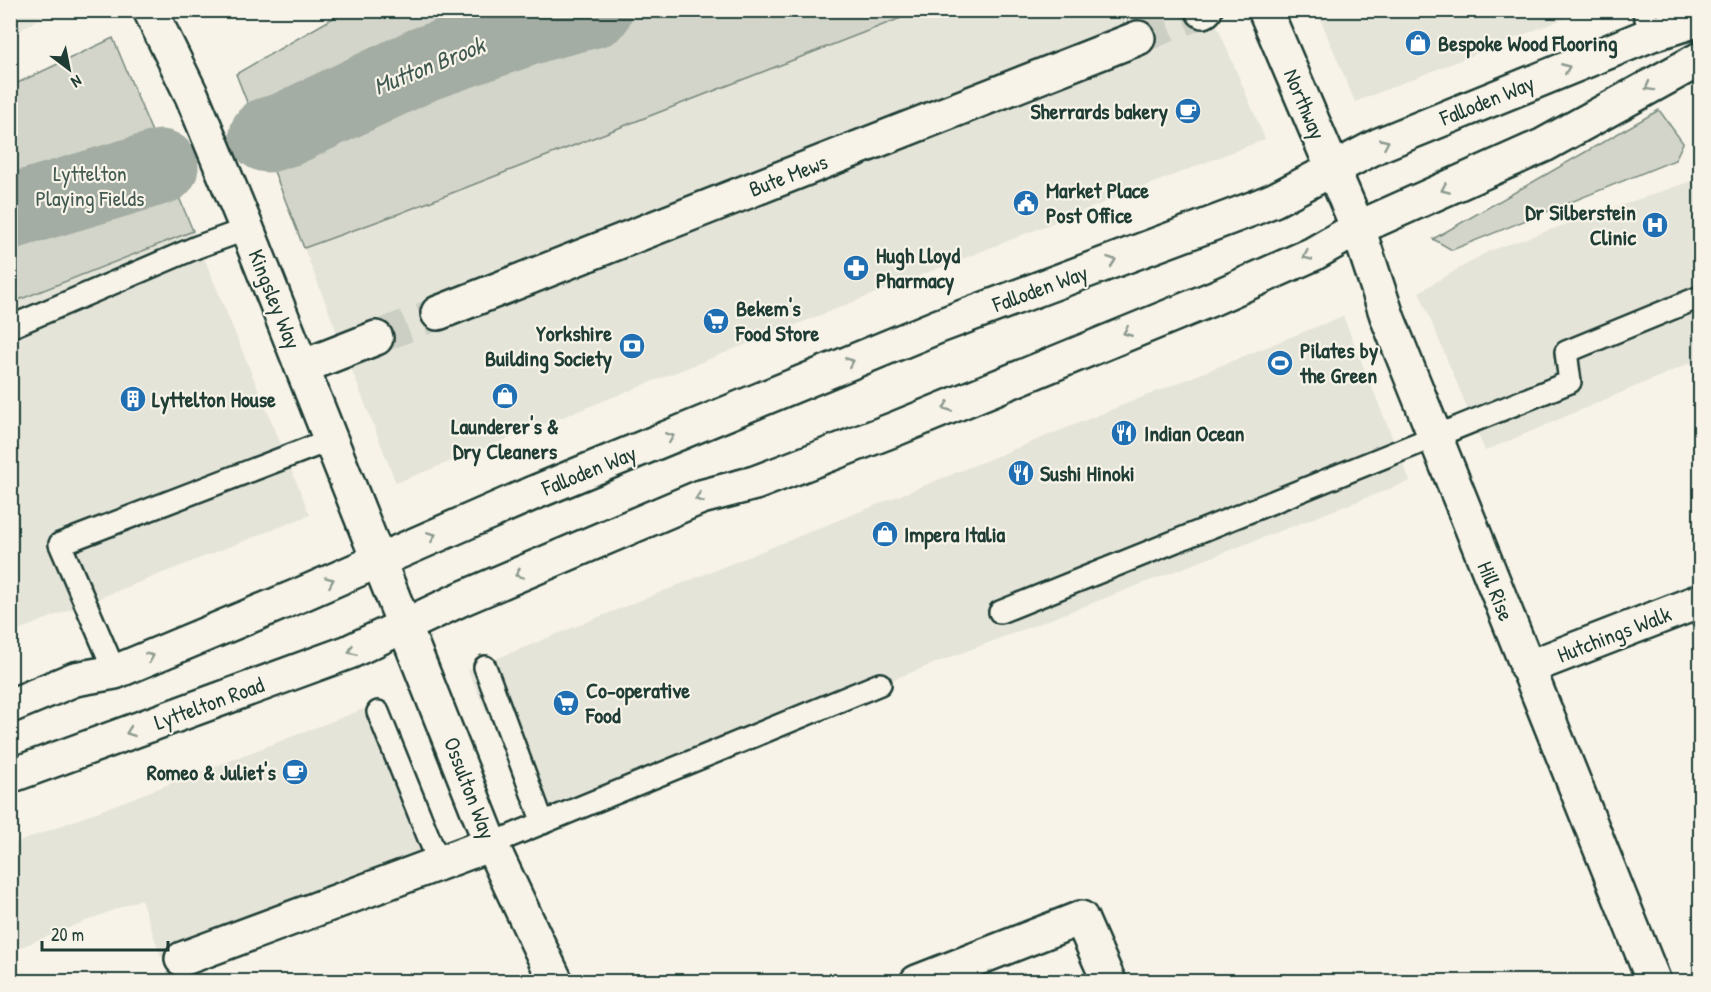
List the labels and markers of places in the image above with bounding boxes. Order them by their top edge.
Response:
shop icon: Bespoke Wood Flooring [1403,28,1433,58]
place label: Bespoke Wood Flooring [1438,28,1618,59]
place label: Sherrards bakery [1030,96,1169,127]
cafe icon: Sherrards bakery [1173,96,1203,126]
place label: Market Place Post Office [1046,175,1149,230]
public building icon: Market Place Post Office [1011,188,1041,218]
place label: Dr Silberstein Clinic [1525,197,1636,252]
hospital icon: Dr Silberstein Clinic [1640,210,1670,240]
place label: Hugh Lloyd Pharmacy [876,240,960,296]
pharmacy icon: Hugh Lloyd Pharmacy [841,253,871,283]
place label: Bekem's Food Store [735,293,820,348]
supermarket icon: Bekem's Food Store [701,306,731,336]
place label: Yorkshire Building Society [485,318,613,374]
bank icon: Yorkshire Building Society [617,331,647,361]
place label: Pilates by the Green [1299,335,1379,390]
sports icon: Pilates by the Green [1265,348,1295,378]
shop icon: Launderer's & Dry Cleaners [490,381,520,411]
building icon: Lyttelton House [118,384,148,414]
place label: Lyttelton House [152,384,276,415]
place label: Launderer's & Dry Cleaners [451,411,559,467]
restaurant icon: Indian Ocean [1109,418,1139,448]
place label: Indian Ocean [1144,418,1244,448]
restaurant icon: Sushi Hinoki [1006,458,1036,488]
place label: Sushi Hinoki [1040,458,1135,488]
shop icon: Impera Italia [870,519,900,549]
place label: Impera Italia [904,519,1006,550]
place label: Co-operative Food [585,675,690,730]
supermarket icon: Co-operative Food [551,688,581,718]
place label: Romeo & Juliet's [147,757,277,787]
cafe icon: Romeo & Juliet's [280,757,310,787]

